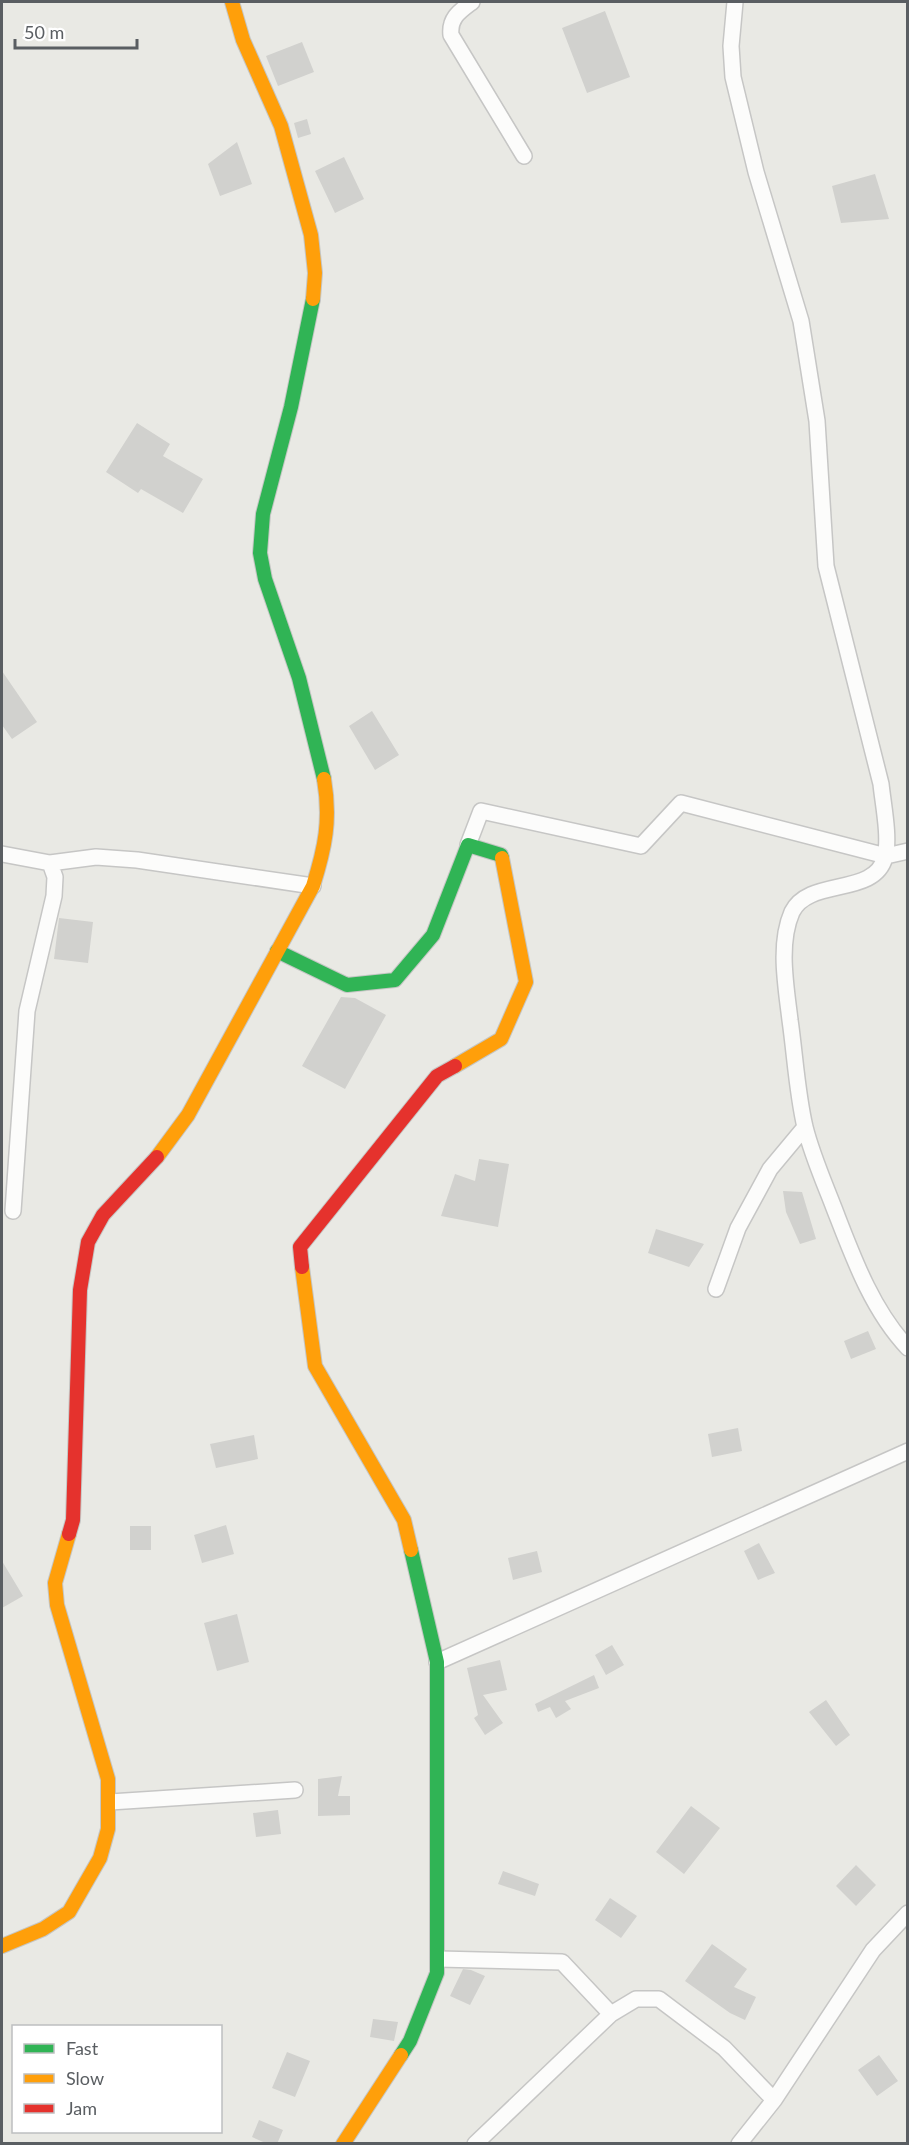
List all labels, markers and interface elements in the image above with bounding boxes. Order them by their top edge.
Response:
scale bar [15,12,136,50]
text: 50 m [24,21,64,43]
legend [12,2025,222,2133]
text: Fast [66,2037,99,2059]
text: Slow [66,2067,104,2089]
text: Jam [66,2097,97,2119]

